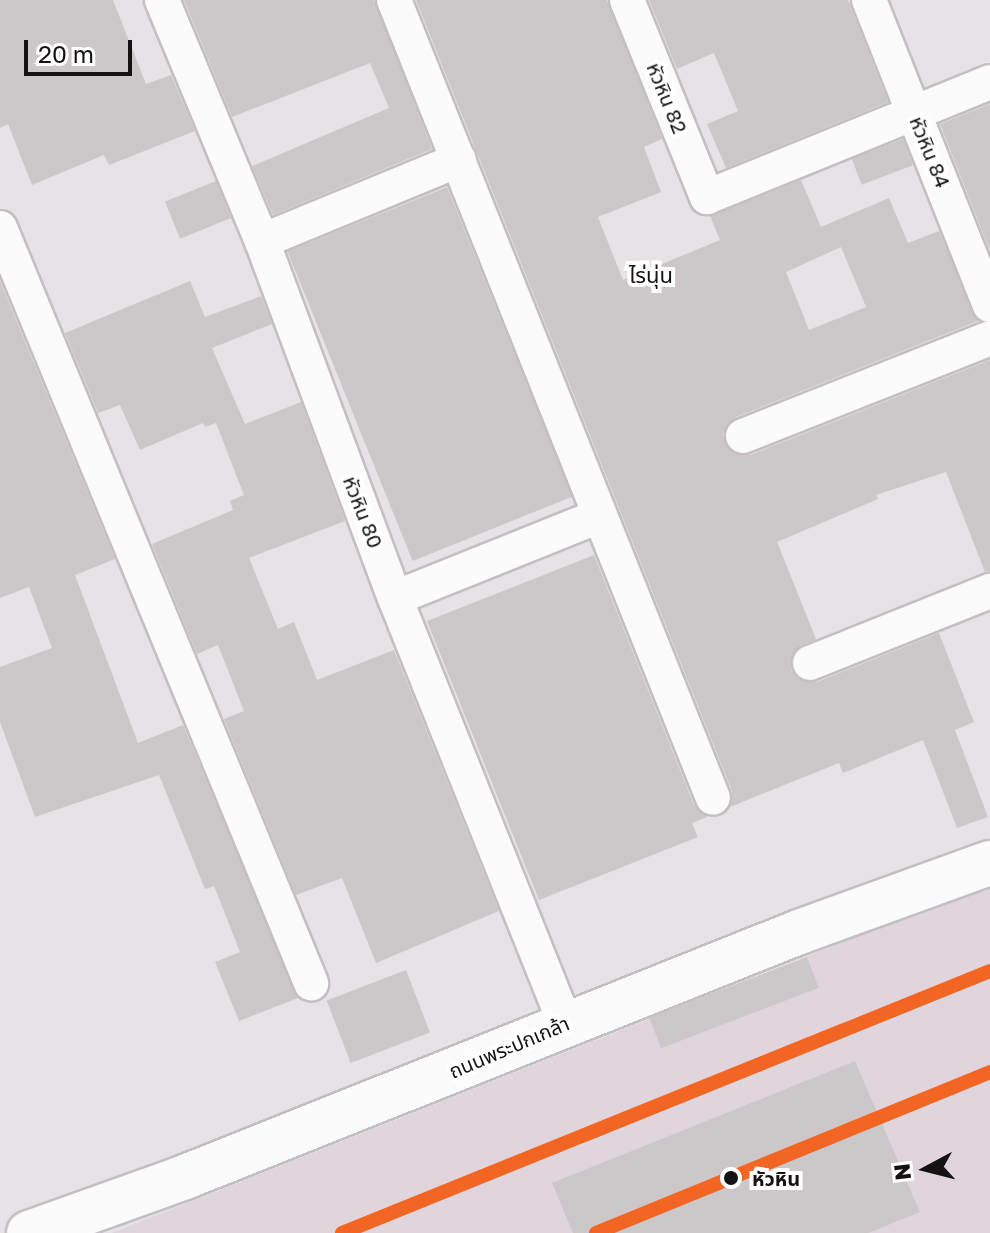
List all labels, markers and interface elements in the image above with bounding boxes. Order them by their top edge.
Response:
scale bar [28,24,136,74]
text: 20 m [38,39,94,68]
street label: หัวหิน 82 [642,59,692,137]
street label: หัวหิน 84 [905,113,955,191]
district label: ไร่นุ่น [629,262,673,288]
street label: หัวหิน 80 [338,473,388,551]
street label: ถนนพระปกเกล้า [445,1011,573,1083]
north arrow [886,1129,966,1209]
text: N [887,1162,916,1182]
marker: หัวหิน [717,1164,745,1192]
place label: หัวหิน [752,1166,800,1190]

